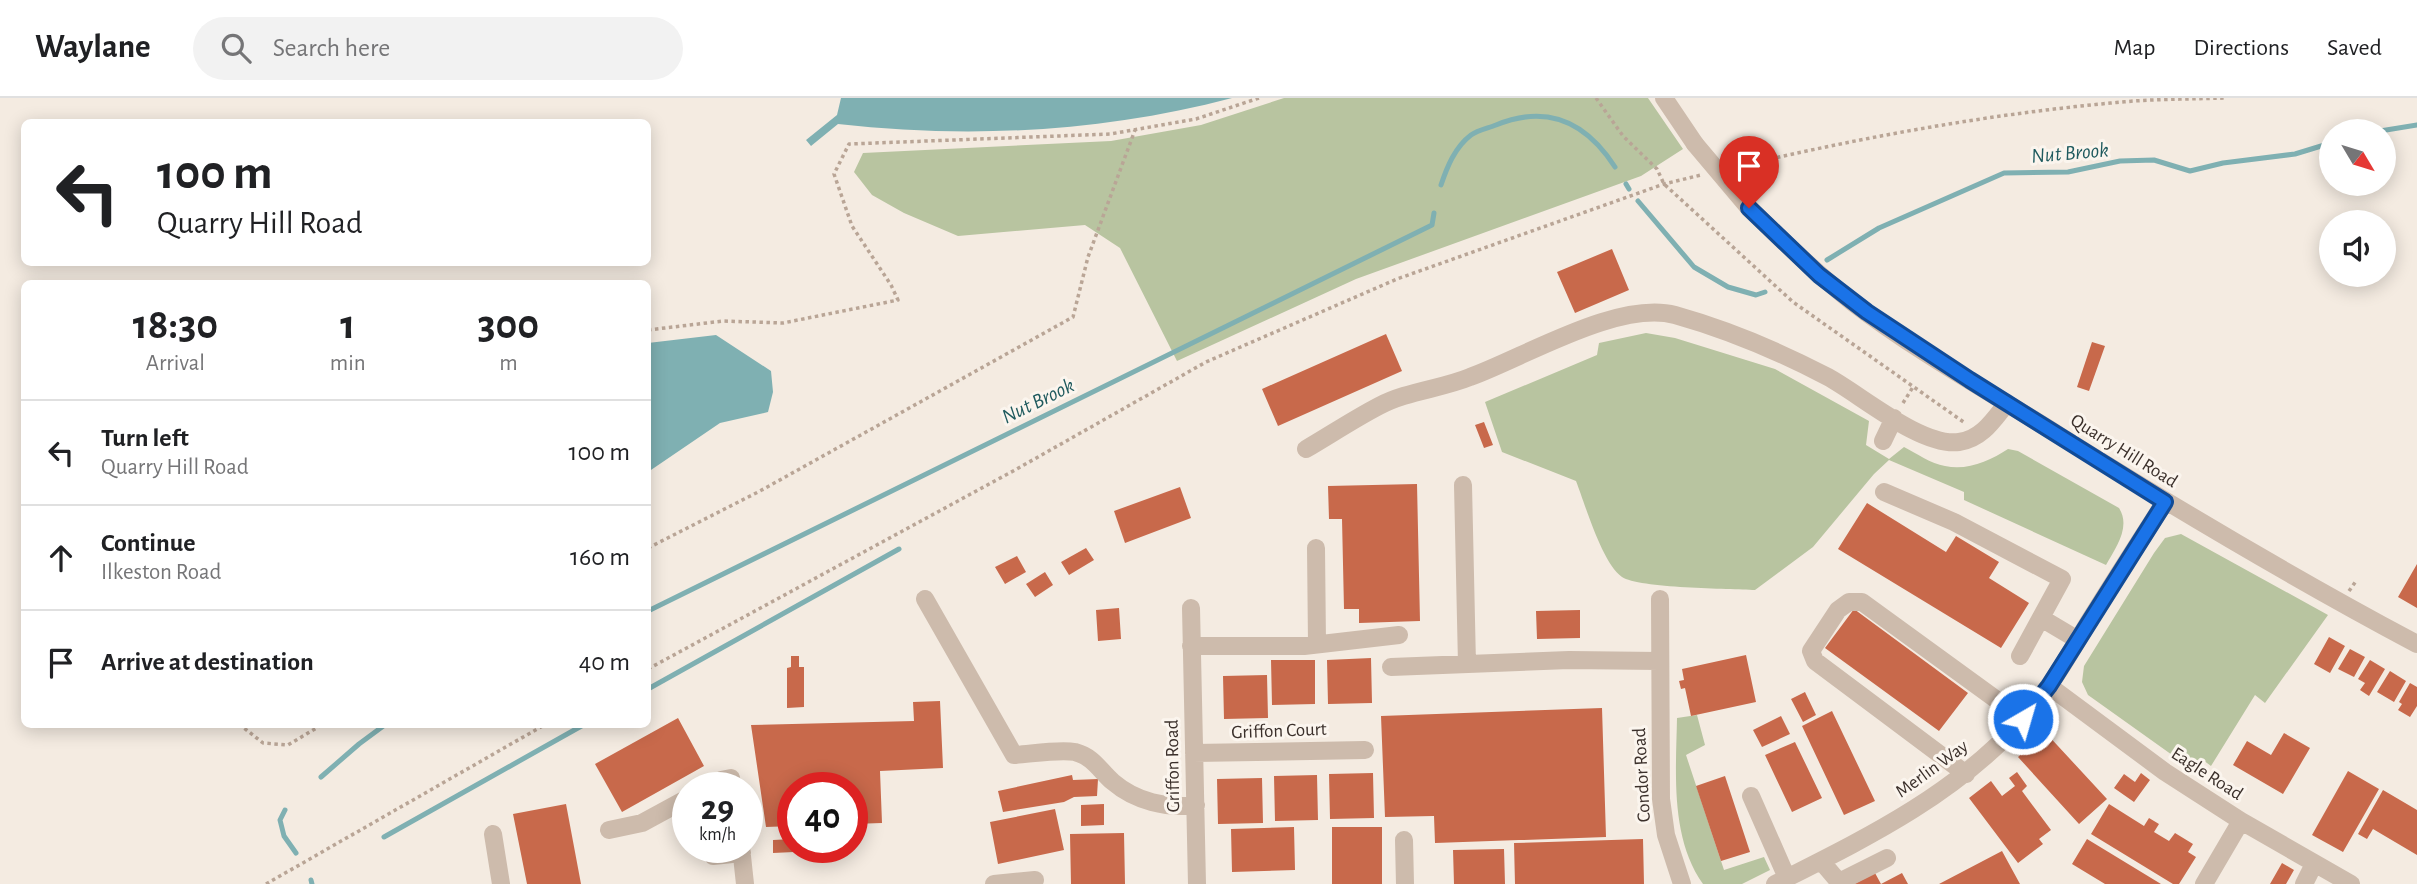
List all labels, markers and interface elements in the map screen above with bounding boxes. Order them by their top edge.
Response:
search box [193,17,683,80]
icon: search [217,29,255,67]
text: Waylane [35,31,151,64]
text: Search here [273,35,390,61]
text: Map [2113,36,2155,60]
text: Directions [2193,36,2289,60]
text: Saved [2327,36,2382,60]
north arrow [2319,119,2396,196]
map controls [2319,119,2396,287]
pin [1719,136,1779,208]
water label: Nut Brook [2030,139,2110,167]
icon: left [42,147,133,238]
icon: arrive [1730,147,1768,185]
text: 100 m [157,149,273,198]
text: Quarry Hill Road [157,207,363,239]
button: sound [2319,210,2396,287]
text: 18:30 [133,304,218,346]
text: 1 [340,304,355,346]
text: 300 [477,304,539,346]
text: Arrival [146,352,205,375]
text: min [330,352,366,375]
text: m [499,352,518,375]
water label: Nut Brook [998,374,1078,427]
street label: Quarry Hill Road [2067,411,2181,491]
text: Turn left [101,425,189,451]
icon: left [42,434,80,472]
text: 100 m [569,439,630,465]
text: Quarry Hill Road [101,456,249,479]
text: Continue [101,530,196,556]
icon: ahead [42,539,80,577]
text: 160 m [570,544,630,570]
text: Ilkeston Road [101,561,222,584]
icon: arrive [42,644,80,682]
text: Arrive at destination [101,649,314,675]
text: 40 m [579,649,630,675]
position arrow [1986,682,2060,756]
street label: Griffon Road [1163,719,1183,813]
street label: Griffon Court [1231,720,1327,742]
street label: Condor Road [1630,727,1654,823]
street label: Merlin Way [1892,737,1972,801]
street label: Eagle Road [2168,744,2246,804]
speed limit sign: 40 [777,772,868,863]
text: 29 [701,791,734,826]
text: km/h [699,826,736,844]

